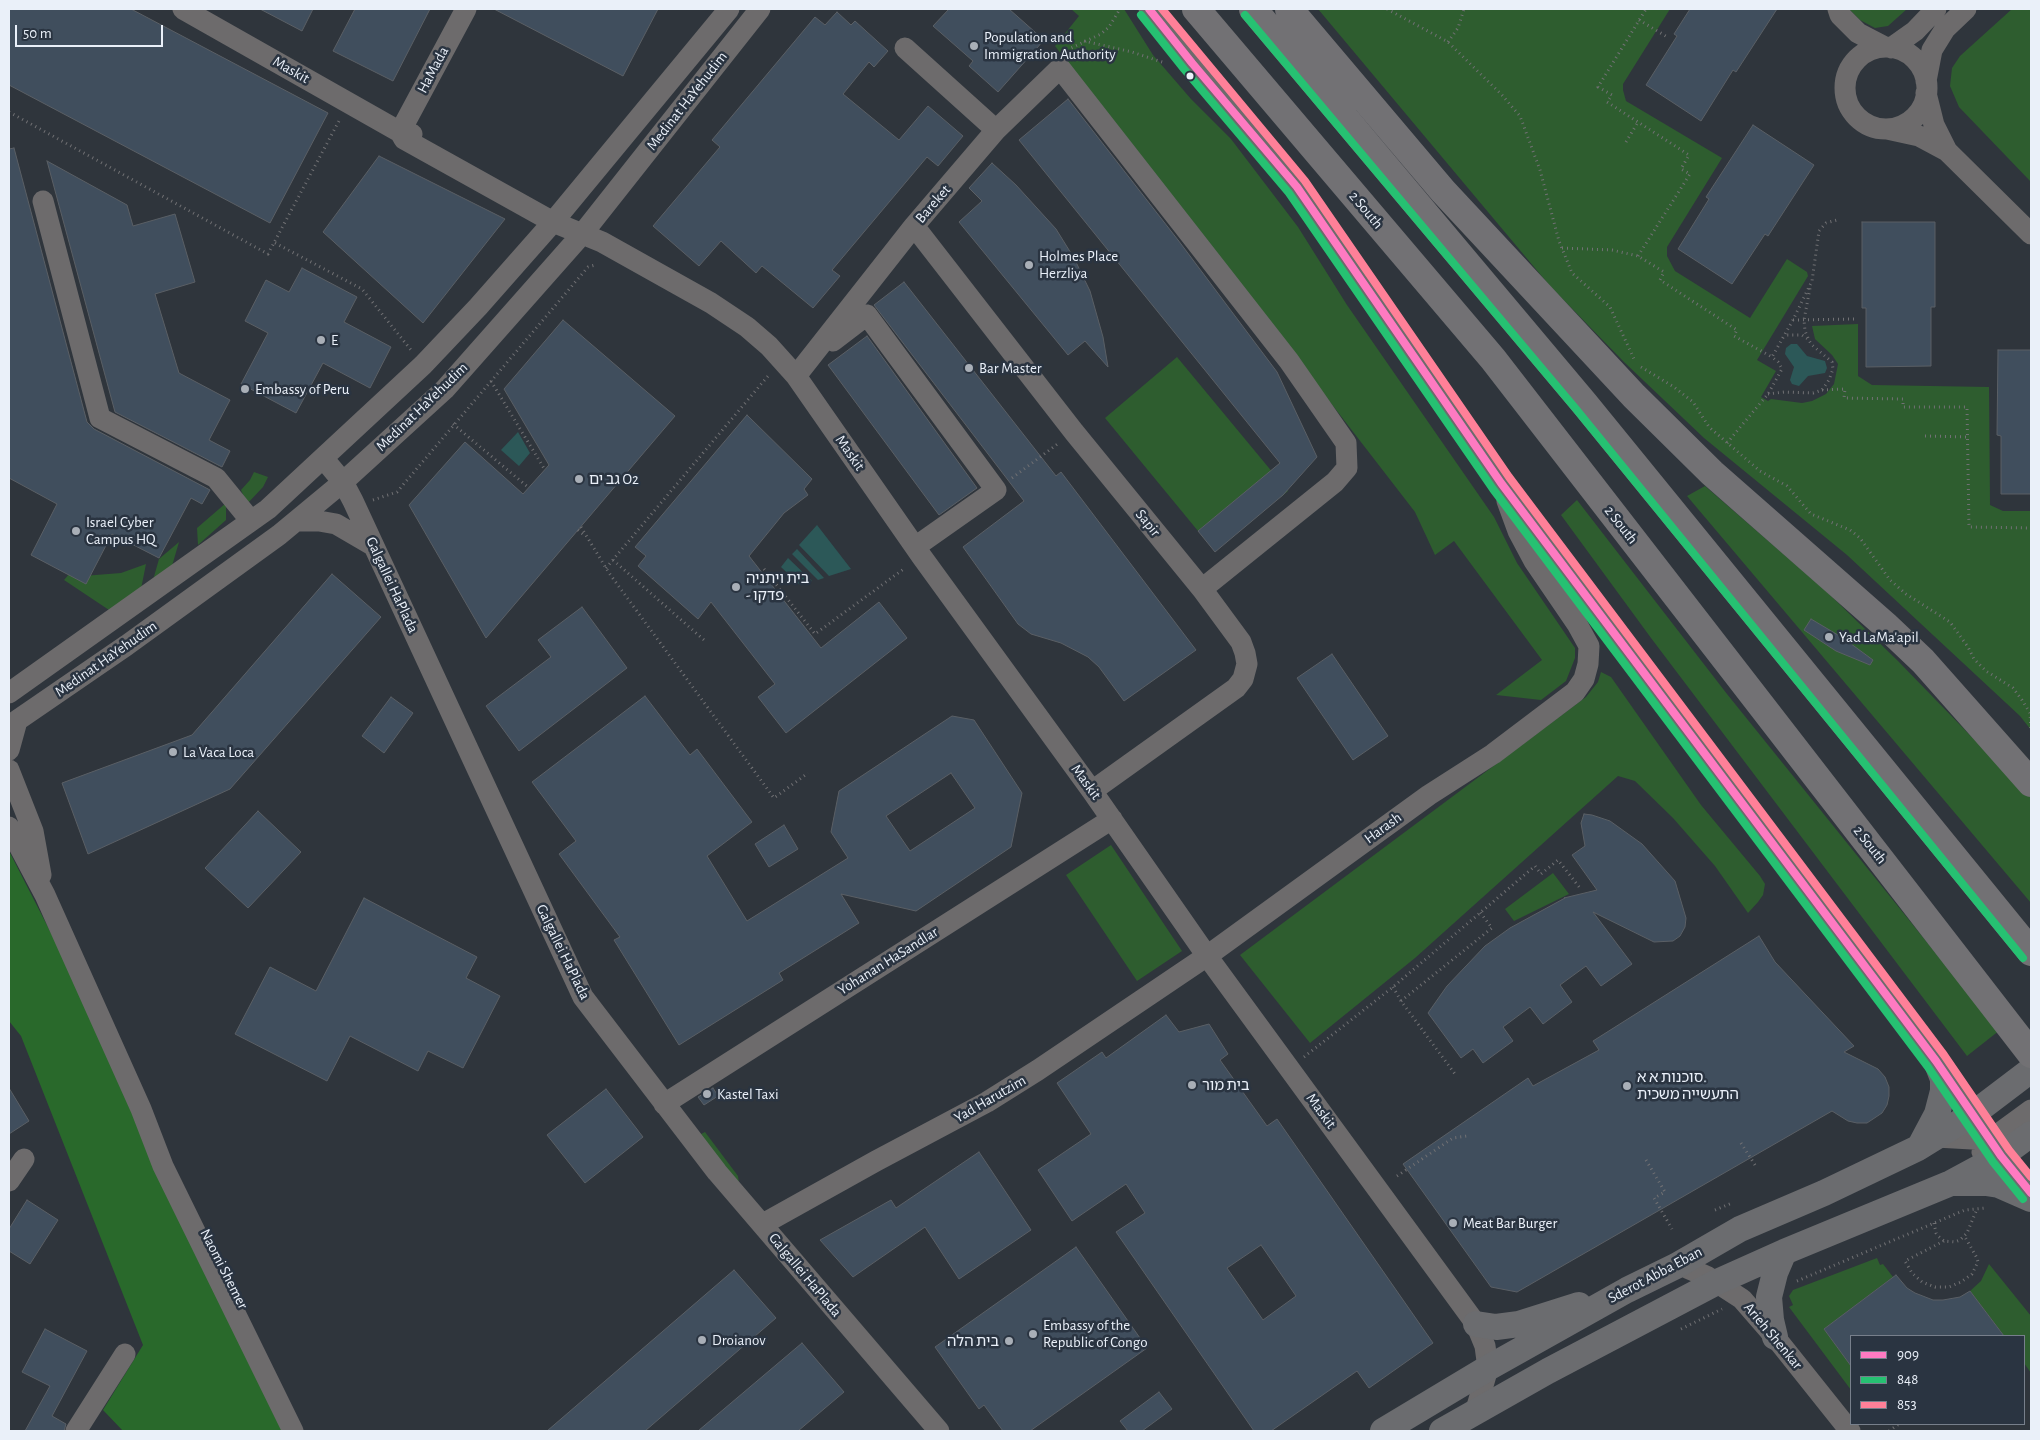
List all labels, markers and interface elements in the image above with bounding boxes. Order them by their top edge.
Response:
scale bar [18,15,165,47]
text: 50 m [23,26,52,41]
place label: Population and Immigration Authority [984,28,1116,63]
marker: Population and Immigration Authority [968,40,980,52]
street label: HaMada [413,44,453,96]
street label: Medinat HaYehudim [643,48,731,154]
street label: Maskit [269,52,313,88]
unlabelled marker [1185,71,1195,81]
street label: Bareket [911,181,955,227]
street label: 2 South [1345,187,1387,233]
place label: Holmes Place Herzliya [1039,247,1118,282]
marker: Holmes Place Herzliya [1023,259,1035,271]
place label: E [331,331,338,349]
marker: E [315,334,327,346]
street label: Medinat HaYehudim [372,359,472,455]
place label: Bar Master [979,359,1042,377]
marker: Bar Master [963,362,975,374]
place label: Embassy of Peru [255,380,349,398]
marker: Embassy of Peru [239,383,251,395]
street label: Maskit [831,432,869,474]
place label: גב ים O2 [589,470,639,488]
marker: גב ים O2 [573,473,585,485]
street label: 2 South [1600,502,1642,548]
street label: Sapir [1132,506,1164,540]
place label: Israel Cyber Campus HQ [86,513,155,548]
marker: Israel Cyber Campus HQ [70,525,82,537]
street label: Galgallei HaPlada [362,534,422,636]
place label: בית ויתניה - פדקו [746,569,809,604]
marker: בית ויתניה - פדקו [730,581,742,593]
street label: Medinat HaYehudim [51,617,161,701]
place label: Yad LaMa'apil [1839,628,1919,646]
marker: Yad LaMa'apil [1823,631,1835,643]
place label: La Vaca Loca [183,743,254,761]
marker: La Vaca Loca [167,746,179,758]
street label: Maskit [1067,761,1105,803]
street label: Harash [1361,808,1405,848]
street label: 2 South [1849,822,1891,868]
street label: Galgallei HaPlada [532,901,594,1003]
street label: Yohanan HaSandlar [834,923,942,999]
place label: סוכנות א א. התעשייה משכית [1637,1068,1739,1103]
street label: Yad Harutzim [951,1071,1029,1127]
place label: בית מור [1202,1076,1250,1094]
marker: בית מור [1186,1079,1198,1091]
marker: סוכנות א א. התעשייה משכית [1621,1080,1633,1092]
place label: Kastel Taxi [717,1085,779,1103]
marker: Kastel Taxi [701,1088,713,1100]
street label: Maskit [1302,1090,1340,1132]
place label: Meat Bar Burger [1463,1214,1557,1232]
marker: Meat Bar Burger [1447,1217,1459,1229]
street label: Naomi Shemer [196,1226,252,1312]
street label: Galgallei HaPlada [765,1229,845,1321]
street label: Sderot Abba Eban [1605,1243,1705,1307]
street label: Arieh Shenkar [1740,1299,1806,1373]
place label: Embassy of the Republic of Congo [1043,1316,1147,1351]
marker: Embassy of the Republic of Congo [1027,1328,1039,1340]
place label: Droianov [712,1331,766,1349]
place label: בית הלה [947,1332,999,1350]
marker: Droianov [696,1334,708,1346]
marker: בית הלה [1003,1335,1015,1347]
legend [1850,1335,2025,1425]
text: 909 [1897,1347,1919,1362]
text: 848 [1897,1372,1918,1387]
text: 853 [1897,1397,1917,1412]

